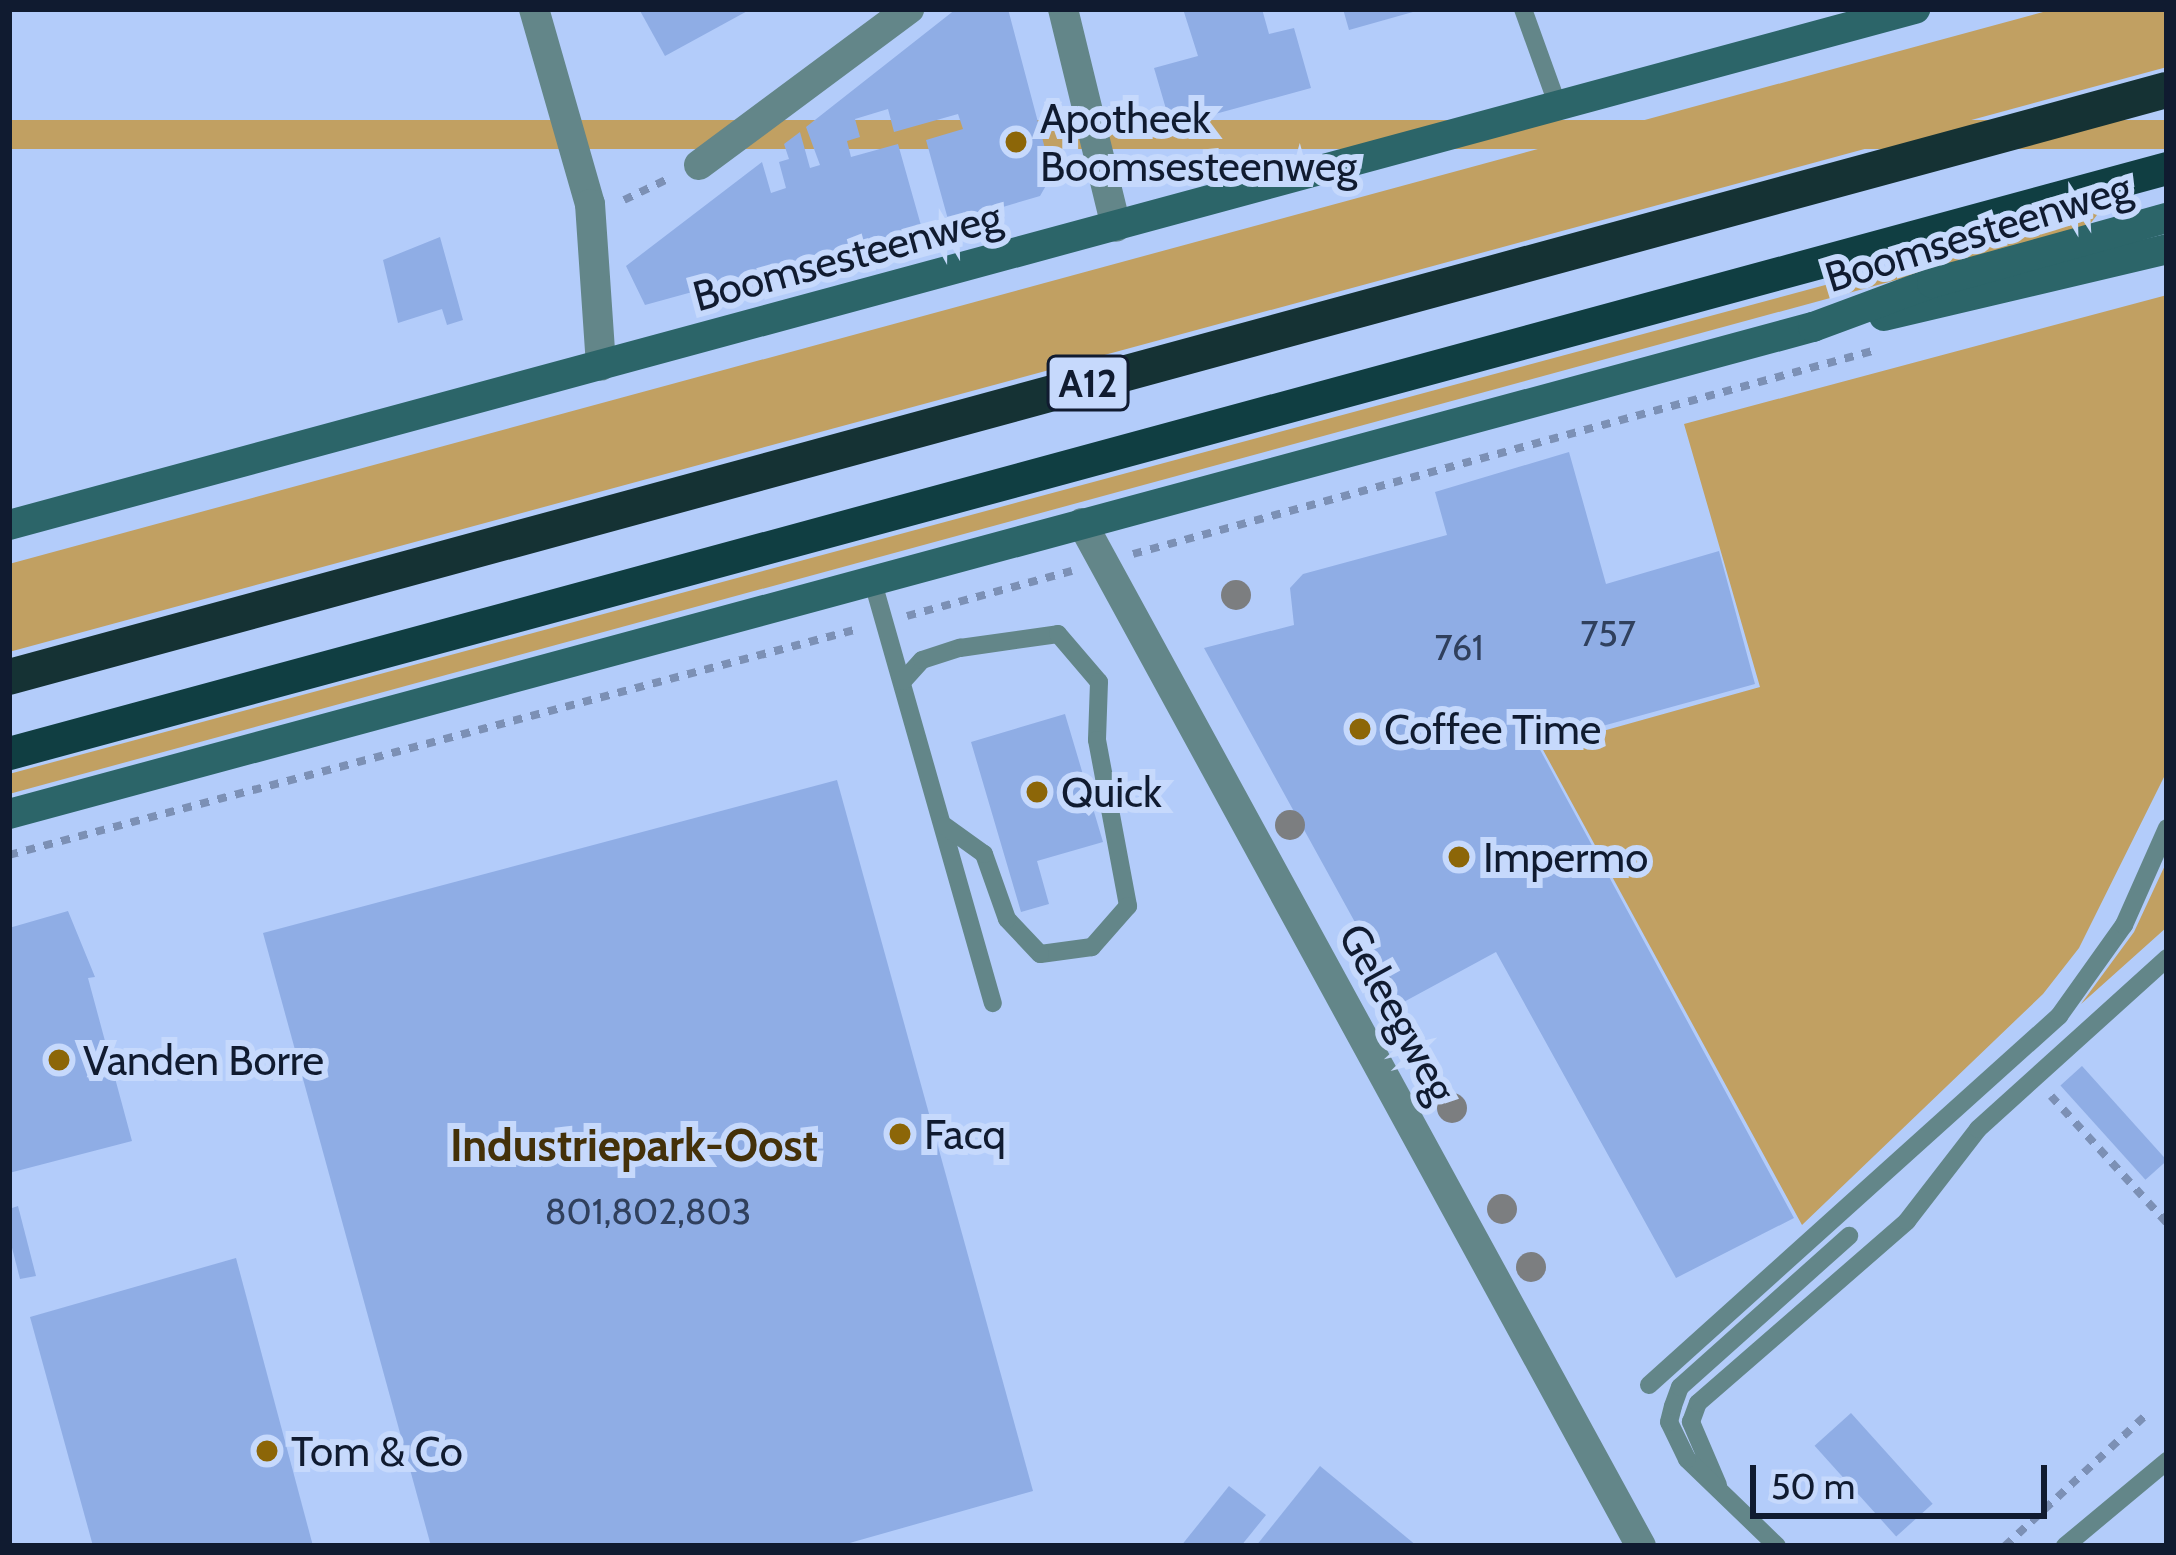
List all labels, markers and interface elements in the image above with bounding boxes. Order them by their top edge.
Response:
place label: Apotheek Boomsesteenweg [1040,93,1357,192]
marker: Apotheek Boomsesteenweg [1003,129,1029,155]
street label: Boomsesteenweg [1819,162,2137,302]
street label: Boomsesteenweg [687,191,1007,321]
road number: A12 [1046,350,1130,416]
house number: 757 [1580,612,1636,656]
house number: 761 [1434,626,1484,670]
place label: Coffee Time [1384,704,1601,754]
marker: Coffee Time [1347,716,1373,742]
place label: Quick [1061,767,1162,817]
marker: Quick [1024,779,1050,805]
place label: Impermo [1483,832,1648,882]
marker: Impermo [1446,844,1472,870]
street label: Geleegweg [1328,915,1468,1111]
place label: Vanden Borre [83,1035,324,1085]
marker: Vanden Borre [46,1047,72,1073]
place label: Facq [924,1109,1006,1159]
district label: Industriepark-Oost [450,1119,818,1173]
marker: Facq [887,1121,913,1147]
house number: 801,802,803 [545,1190,751,1234]
place label: Tom & Co [291,1426,463,1476]
marker: Tom & Co [254,1438,280,1464]
scale bar [1756,1441,2053,1515]
text: 50 m [1771,1464,1855,1508]

